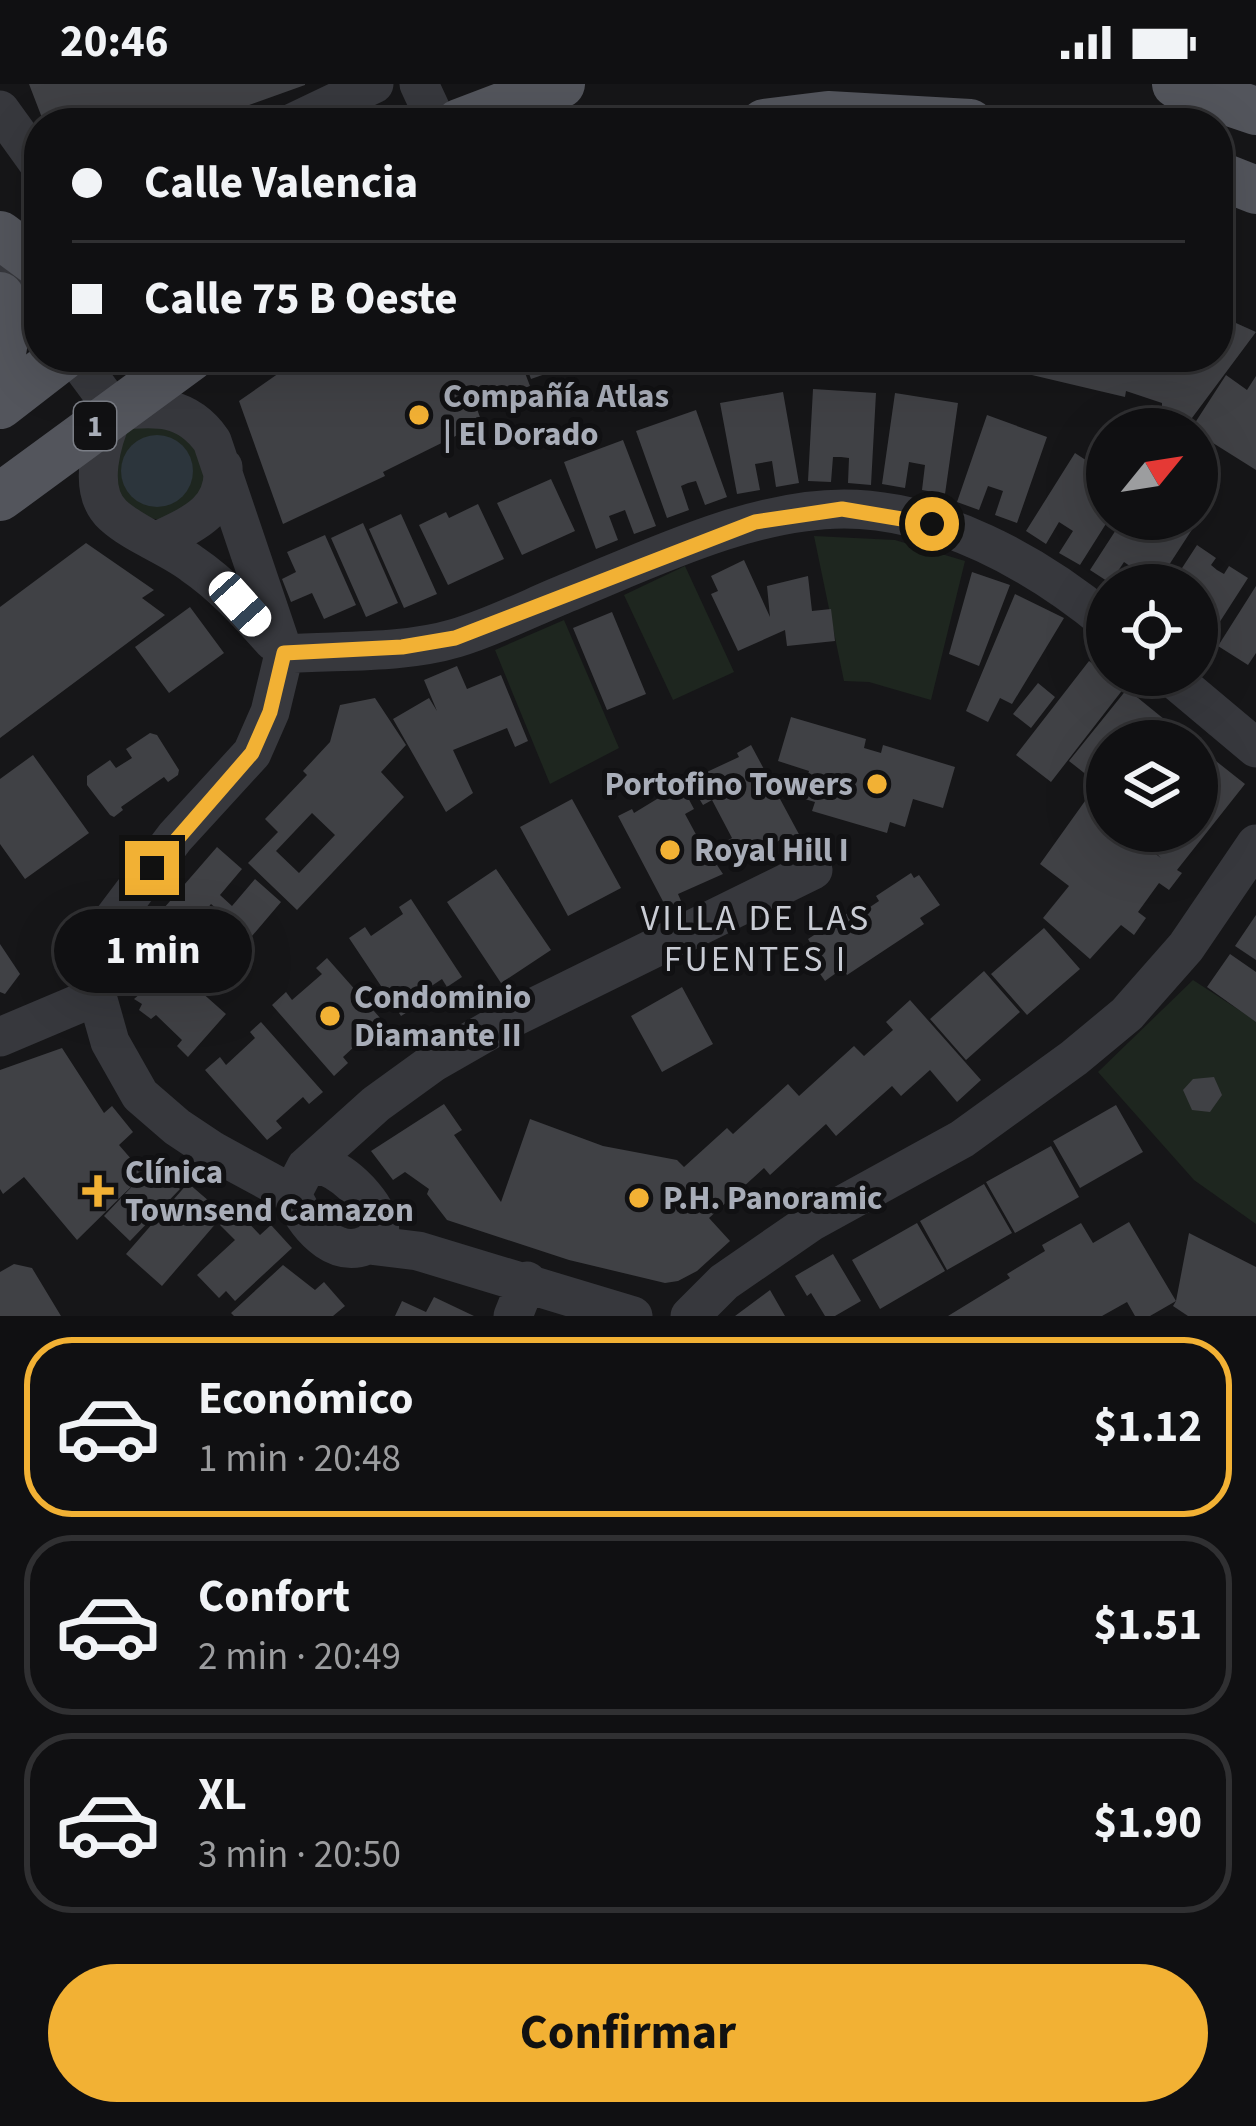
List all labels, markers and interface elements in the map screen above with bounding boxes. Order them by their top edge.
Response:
text: 20:46 [60,10,169,74]
text: Calle Valencia [144,151,418,215]
text: Calle 75 B Oeste [144,267,458,331]
place label: Compañía Atlas | El Dorado [443,373,669,458]
road number: 1 [74,402,116,450]
marker: Compañía Atlas | El Dorado [406,402,432,428]
north arrow [1086,408,1218,540]
map controls [1086,408,1218,852]
route start [905,497,959,551]
button: locate [1086,564,1218,696]
car [203,565,277,643]
button: layers [1086,720,1218,852]
place label: Portofino Towers [604,761,853,808]
marker: Portofino Towers [864,771,890,797]
place label: Royal Hill I [694,827,849,874]
marker: Royal Hill I [657,837,683,863]
route end [125,841,179,895]
district label: VILLA DE LAS FUENTES I [641,893,871,985]
callout: 1 min [53,910,251,994]
text: 1 min [106,923,200,979]
place label: Condominio Diamante II [354,974,531,1059]
marker: Condominio Diamante II [317,1003,343,1029]
place label: Clínica Townsend Camazon [125,1149,414,1234]
marker: Clínica Townsend Camazon [82,1175,114,1207]
place label: P.H. Panoramic [663,1175,883,1222]
marker: P.H. Panoramic [626,1185,652,1211]
text: Económico [198,1367,414,1431]
icon: car [54,1373,162,1481]
text: $1.12 [1093,1395,1202,1459]
text: 1 min · 20:48 [198,1431,401,1487]
text: Confort [198,1565,350,1629]
icon: car [54,1571,162,1679]
text: $1.51 [1093,1593,1202,1657]
text: 2 min · 20:49 [198,1629,401,1685]
text: XL [198,1763,247,1827]
icon: car [54,1769,162,1877]
text: $1.90 [1093,1791,1202,1855]
text: 3 min · 20:50 [198,1827,401,1883]
button: Confirmar [48,1964,1208,2102]

